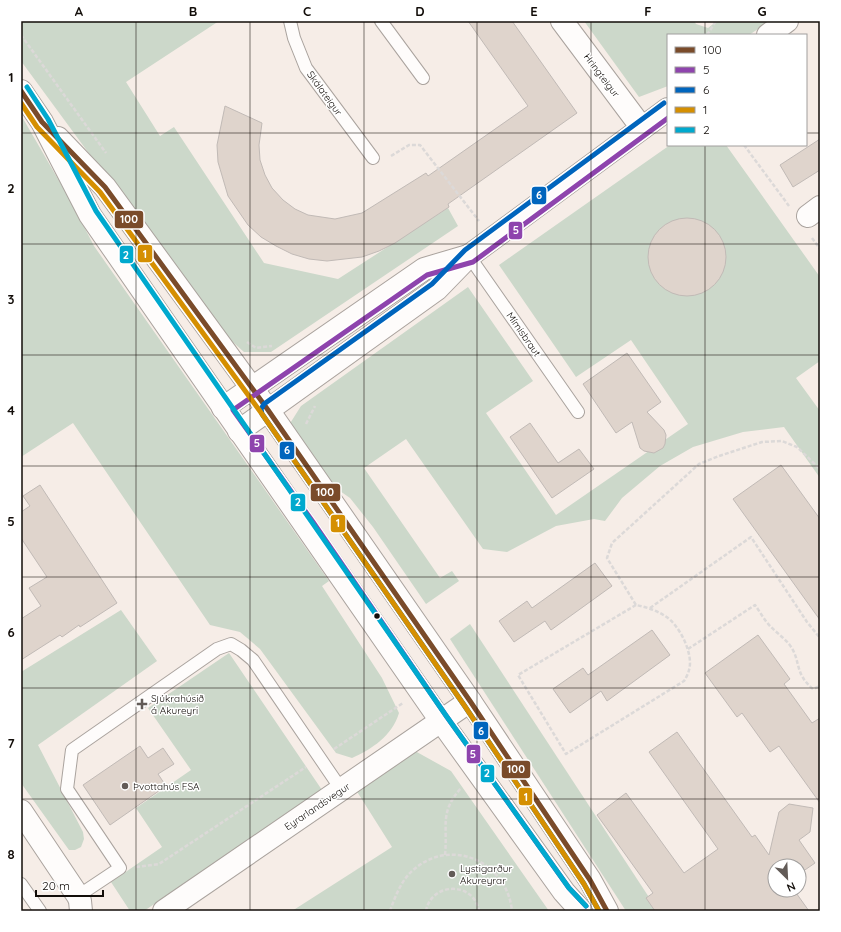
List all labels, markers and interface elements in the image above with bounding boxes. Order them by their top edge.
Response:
text: A [75,3,84,19]
text: B [189,3,197,19]
text: C [303,3,311,19]
text: D [415,3,425,19]
text: E [530,3,538,19]
text: F [644,3,652,19]
text: G [757,3,767,19]
legend [667,34,807,146]
text: 100 [703,42,722,57]
street label: Hringteigur [581,51,623,100]
text: 5 [703,62,710,77]
street label: Skálateigur [304,68,345,118]
text: 1 [8,69,14,85]
text: 6 [703,82,710,97]
text: 1 [703,102,707,117]
text: 2 [703,122,710,137]
text: 2 [7,180,15,196]
line badge: 6 [531,186,547,205]
text: 6 [536,188,542,202]
line badge: 100 [114,210,144,229]
text: 100 [120,212,138,226]
line badge: 5 [508,221,523,240]
text: 5 [513,223,519,237]
line badge: 1 [137,244,153,263]
line badge: 2 [119,245,134,264]
text: 1 [143,247,147,261]
text: 2 [123,248,129,262]
text: 3 [8,291,15,307]
street label: Mímisbraut [504,310,544,359]
text: 4 [7,402,15,418]
line badge: 5 [249,434,265,453]
text: 5 [254,436,260,450]
line badge: 6 [279,441,295,460]
text: 6 [284,443,290,457]
line badge: 100 [310,483,341,502]
text: 100 [316,485,334,499]
line badge: 2 [290,493,306,512]
text: 2 [295,495,301,509]
text: 5 [7,513,15,529]
line badge: 1 [330,514,346,533]
text: 1 [336,516,340,530]
unlabelled marker [372,611,382,621]
text: 6 [7,624,15,640]
place label: Sjúkrahúsið á Akureyri [151,692,204,717]
marker: Sjúkrahúsið á Akureyri [136,698,148,710]
line badge: 6 [473,721,489,740]
text: 6 [478,724,484,738]
text: 7 [7,735,15,751]
line badge: 5 [466,744,481,764]
text: 5 [470,747,476,761]
line badge: 100 [501,760,531,779]
text: 100 [507,762,525,776]
line badge: 2 [480,764,495,783]
text: 2 [484,766,490,780]
place label: Þvottahús FSA [133,780,200,793]
street label: Eyrarlandsvegur [282,780,353,833]
marker: Þvottahús FSA [120,781,130,791]
line badge: 1 [518,787,533,806]
text: 1 [524,790,528,804]
text: 8 [7,846,15,862]
north arrow [767,858,807,898]
place label: Lystigarður Akureyrar [460,862,512,887]
marker: Lystigarður Akureyrar [447,869,457,879]
scale bar [36,872,103,898]
text: 20 m [42,878,70,893]
text: N [785,879,798,895]

